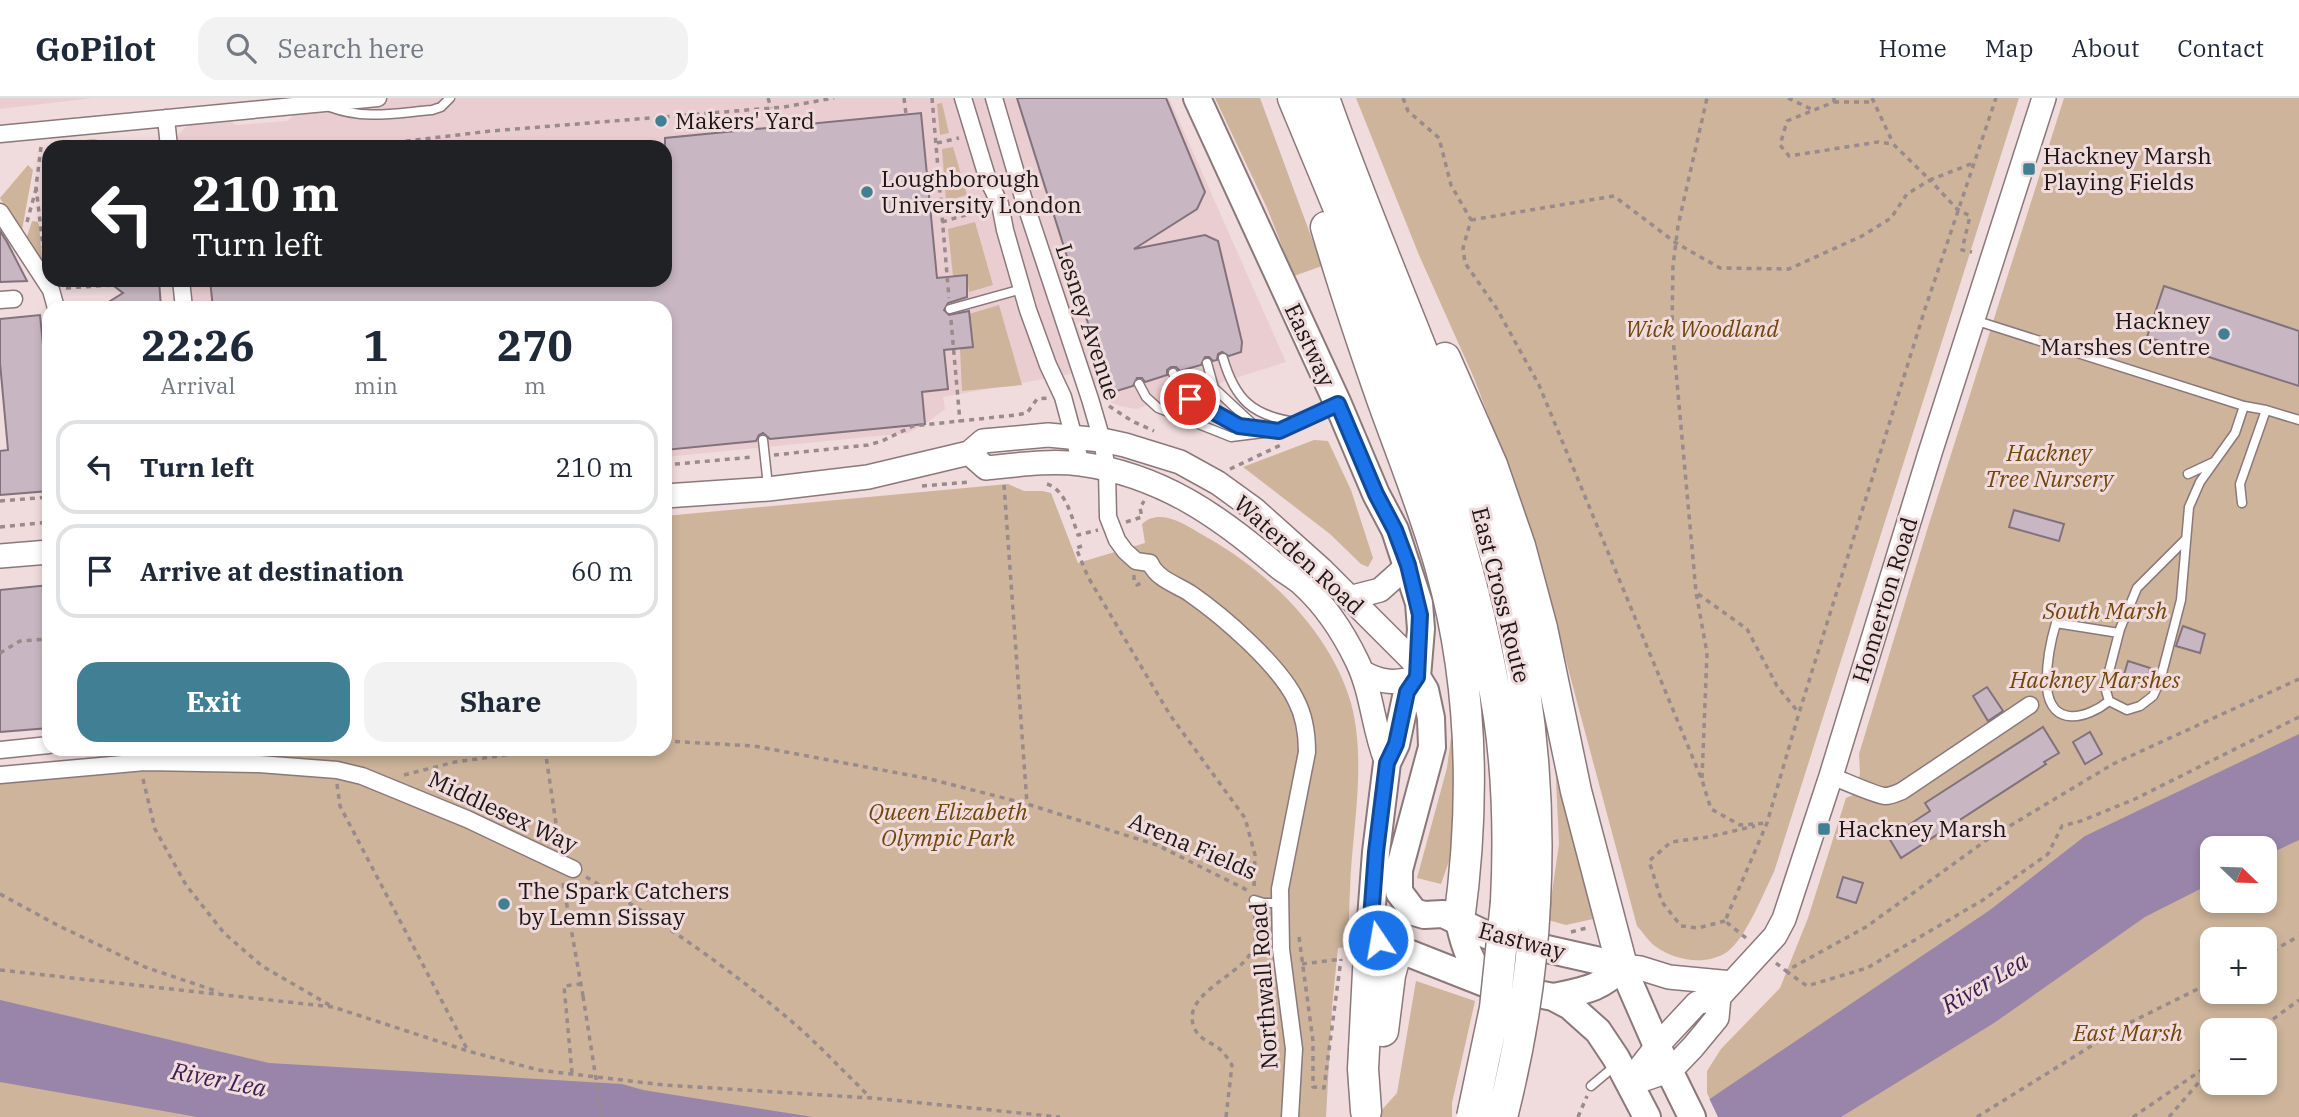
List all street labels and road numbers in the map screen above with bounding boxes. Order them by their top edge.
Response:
street label: Lesney Avenue [1050,240,1128,404]
street label: Eastway [1279,298,1344,392]
street label: Waterden Road [1228,488,1371,621]
street label: East Cross Route [1466,504,1538,686]
street label: Homerton Road [1845,513,1923,686]
street label: Middlesex Way [424,763,584,859]
street label: Arena Fields [1125,805,1262,886]
street label: Northwall Road [1242,901,1284,1071]
street label: Eastway [1475,914,1570,966]

